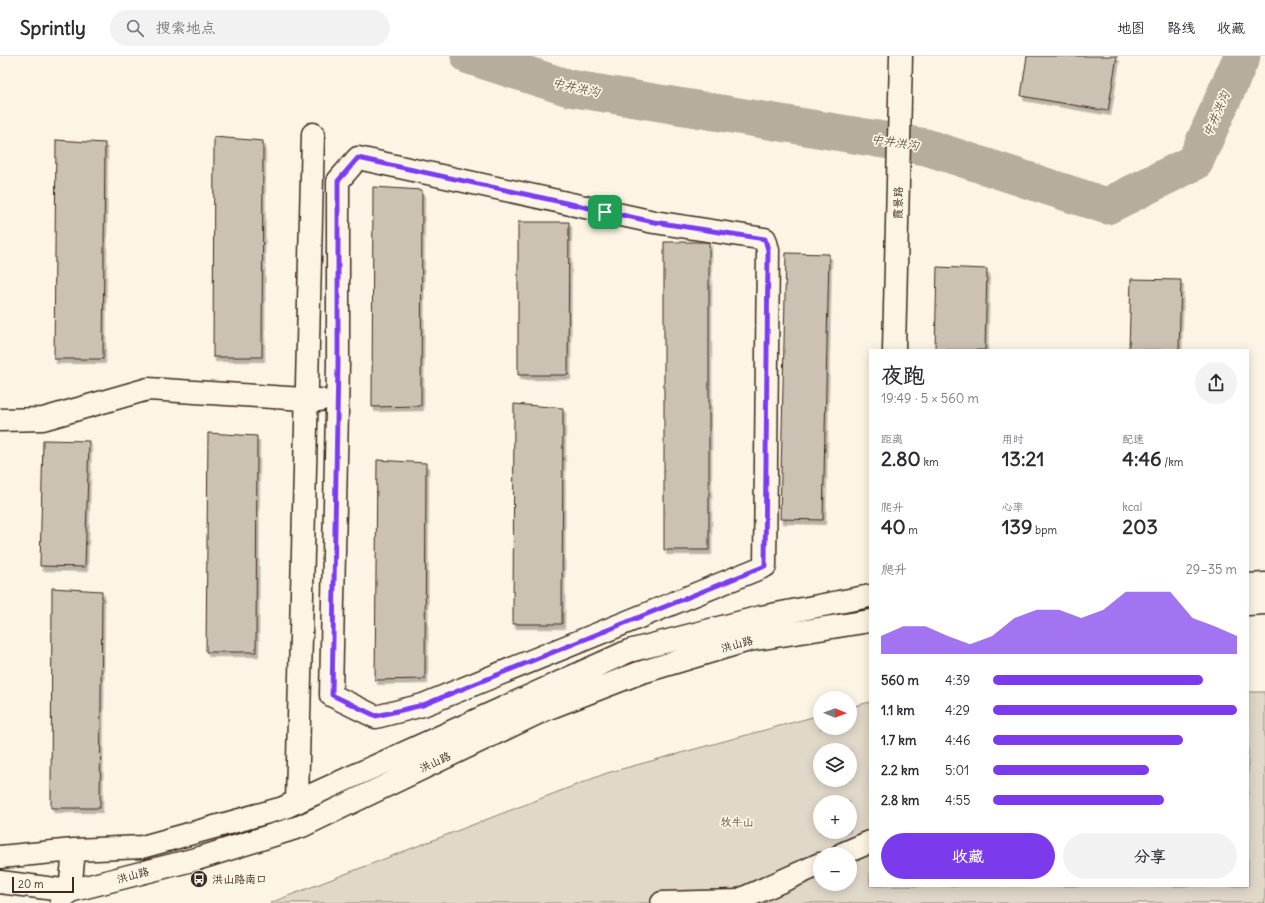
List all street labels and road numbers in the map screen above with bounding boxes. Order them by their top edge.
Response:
street label: 霞景路 [891,186,905,220]
street label: 洪山路 [719,633,755,655]
street label: 洪山路 [417,749,453,775]
street label: 洪山路 [115,864,151,886]

